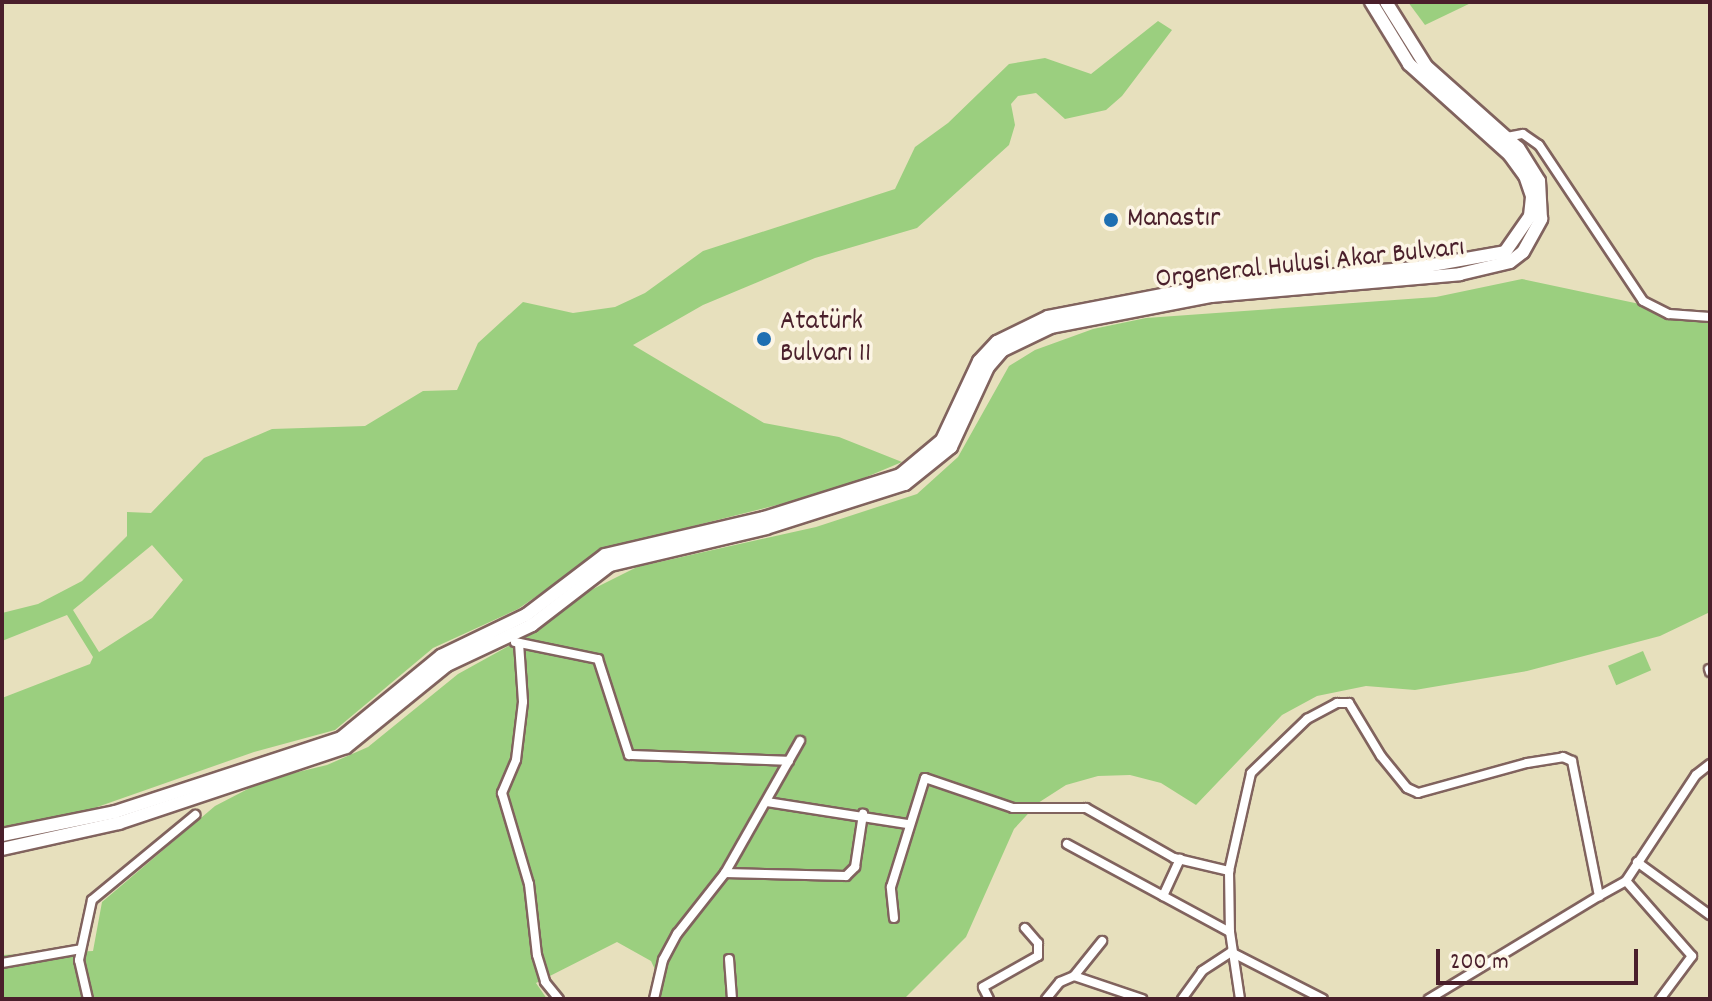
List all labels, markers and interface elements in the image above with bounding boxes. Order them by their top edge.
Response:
place label: Manastır [1127,203,1220,237]
marker: Manastır [1102,211,1120,229]
street label: Orgeneral Hulusi Akar Bulvarı [1154,232,1466,298]
place label: Atatürk Bulvarı 11 [780,306,871,372]
marker: Atatürk Bulvarı 11 [755,330,773,348]
scale bar [1440,933,1642,983]
text: 200 m [1450,946,1509,980]

